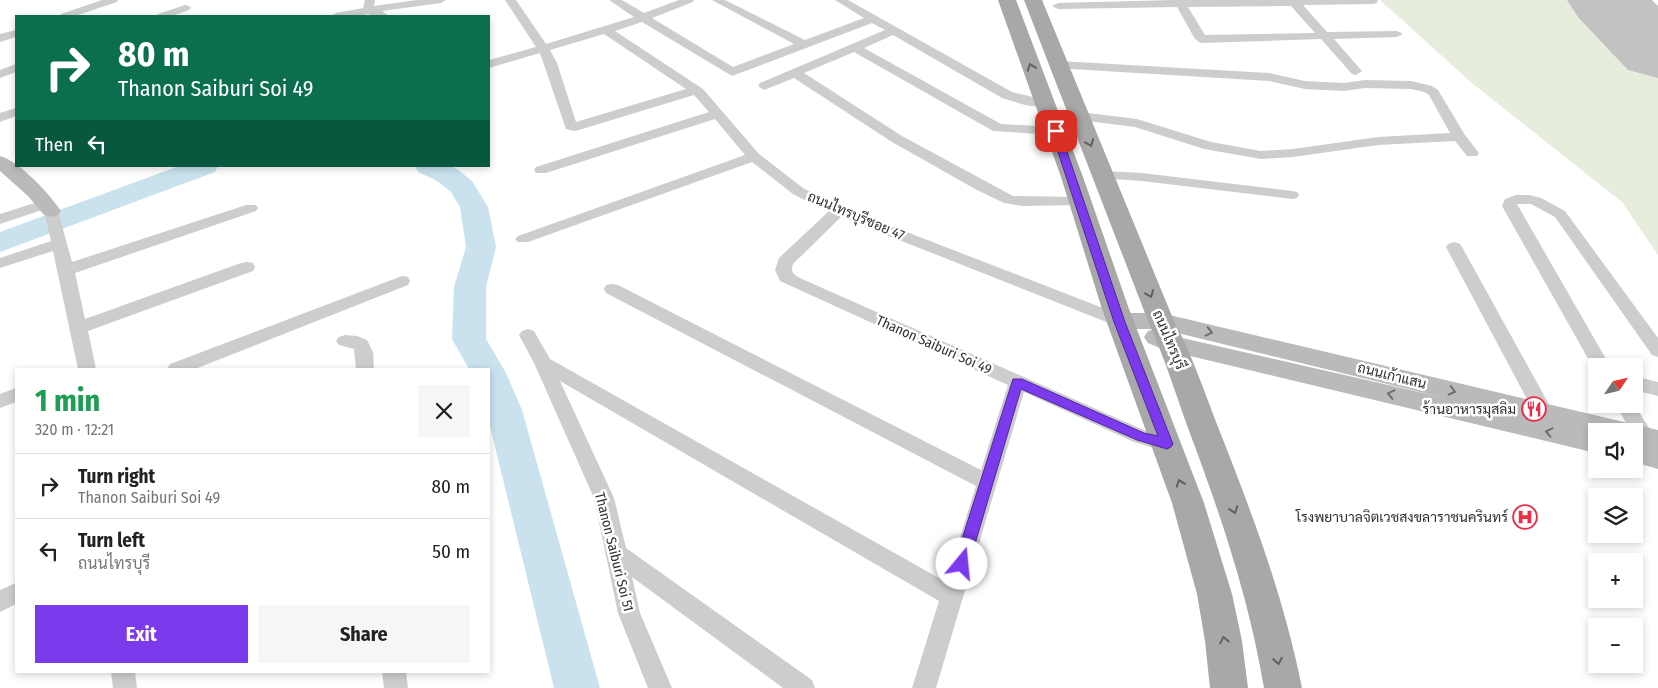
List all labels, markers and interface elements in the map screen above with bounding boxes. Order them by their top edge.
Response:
text: 80 m [118,33,190,75]
icon: right [35,35,100,100]
one-way arrow [1027,63,1037,72]
text: Thanon Saiburi Soi 49 [118,75,313,102]
pin [1035,110,1077,152]
icon: arrive [1042,117,1070,145]
icon: left [83,130,111,158]
text: Then [35,133,73,156]
one-way arrow [1084,138,1095,147]
street label: ถนนไทรบุรีซอย 47 [805,187,908,245]
one-way arrow [1144,289,1155,298]
street label: ถนนไทรบุรี [1148,307,1190,373]
street label: Thanon Saiburi Soi 49 [874,312,994,378]
one-way arrow [1204,326,1213,337]
street label: ถนนเก้าแสน [1356,358,1428,393]
north arrow [1588,358,1642,412]
map controls [1588,358,1643,673]
text: 1 min [35,383,100,419]
button: close [418,385,470,437]
one-way arrow [1447,385,1456,396]
one-way arrow [1386,389,1395,400]
restaurant icon: ร้านอาหารมุสลิม [1521,396,1547,422]
place label: ร้านอาหารมุสลิม [1423,400,1516,419]
text: 320 m · 12:21 [35,420,114,439]
button: sound [1588,423,1643,478]
one-way arrow [1544,427,1553,438]
text: Turn right [78,465,155,488]
icon: right [35,472,63,500]
text: 80 m [432,475,470,498]
one-way arrow [1176,480,1186,488]
text: Thanon Saiburi Soi 49 [78,488,220,507]
button: layers [1588,488,1643,543]
street label: Thanon Saiburi Soi 51 [591,491,637,613]
hospital icon: โรงพยาบาลจิตเวชสงขลาราชนครินทร์ [1512,504,1538,530]
one-way arrow [1228,506,1238,514]
place label: โรงพยาบาลจิตเวชสงขลาราชนครินทร์ [1295,508,1508,526]
text: Turn left [78,529,145,552]
icon: left [35,537,63,565]
position arrow [935,537,987,589]
text: 50 m [432,540,470,563]
button: + [1588,553,1643,608]
text: ถนนไทรบุรี [78,554,150,573]
button: Exit [35,605,248,663]
button: Share [258,605,470,663]
button: − [1588,618,1643,673]
one-way arrow [1219,635,1230,644]
one-way arrow [1273,656,1283,665]

